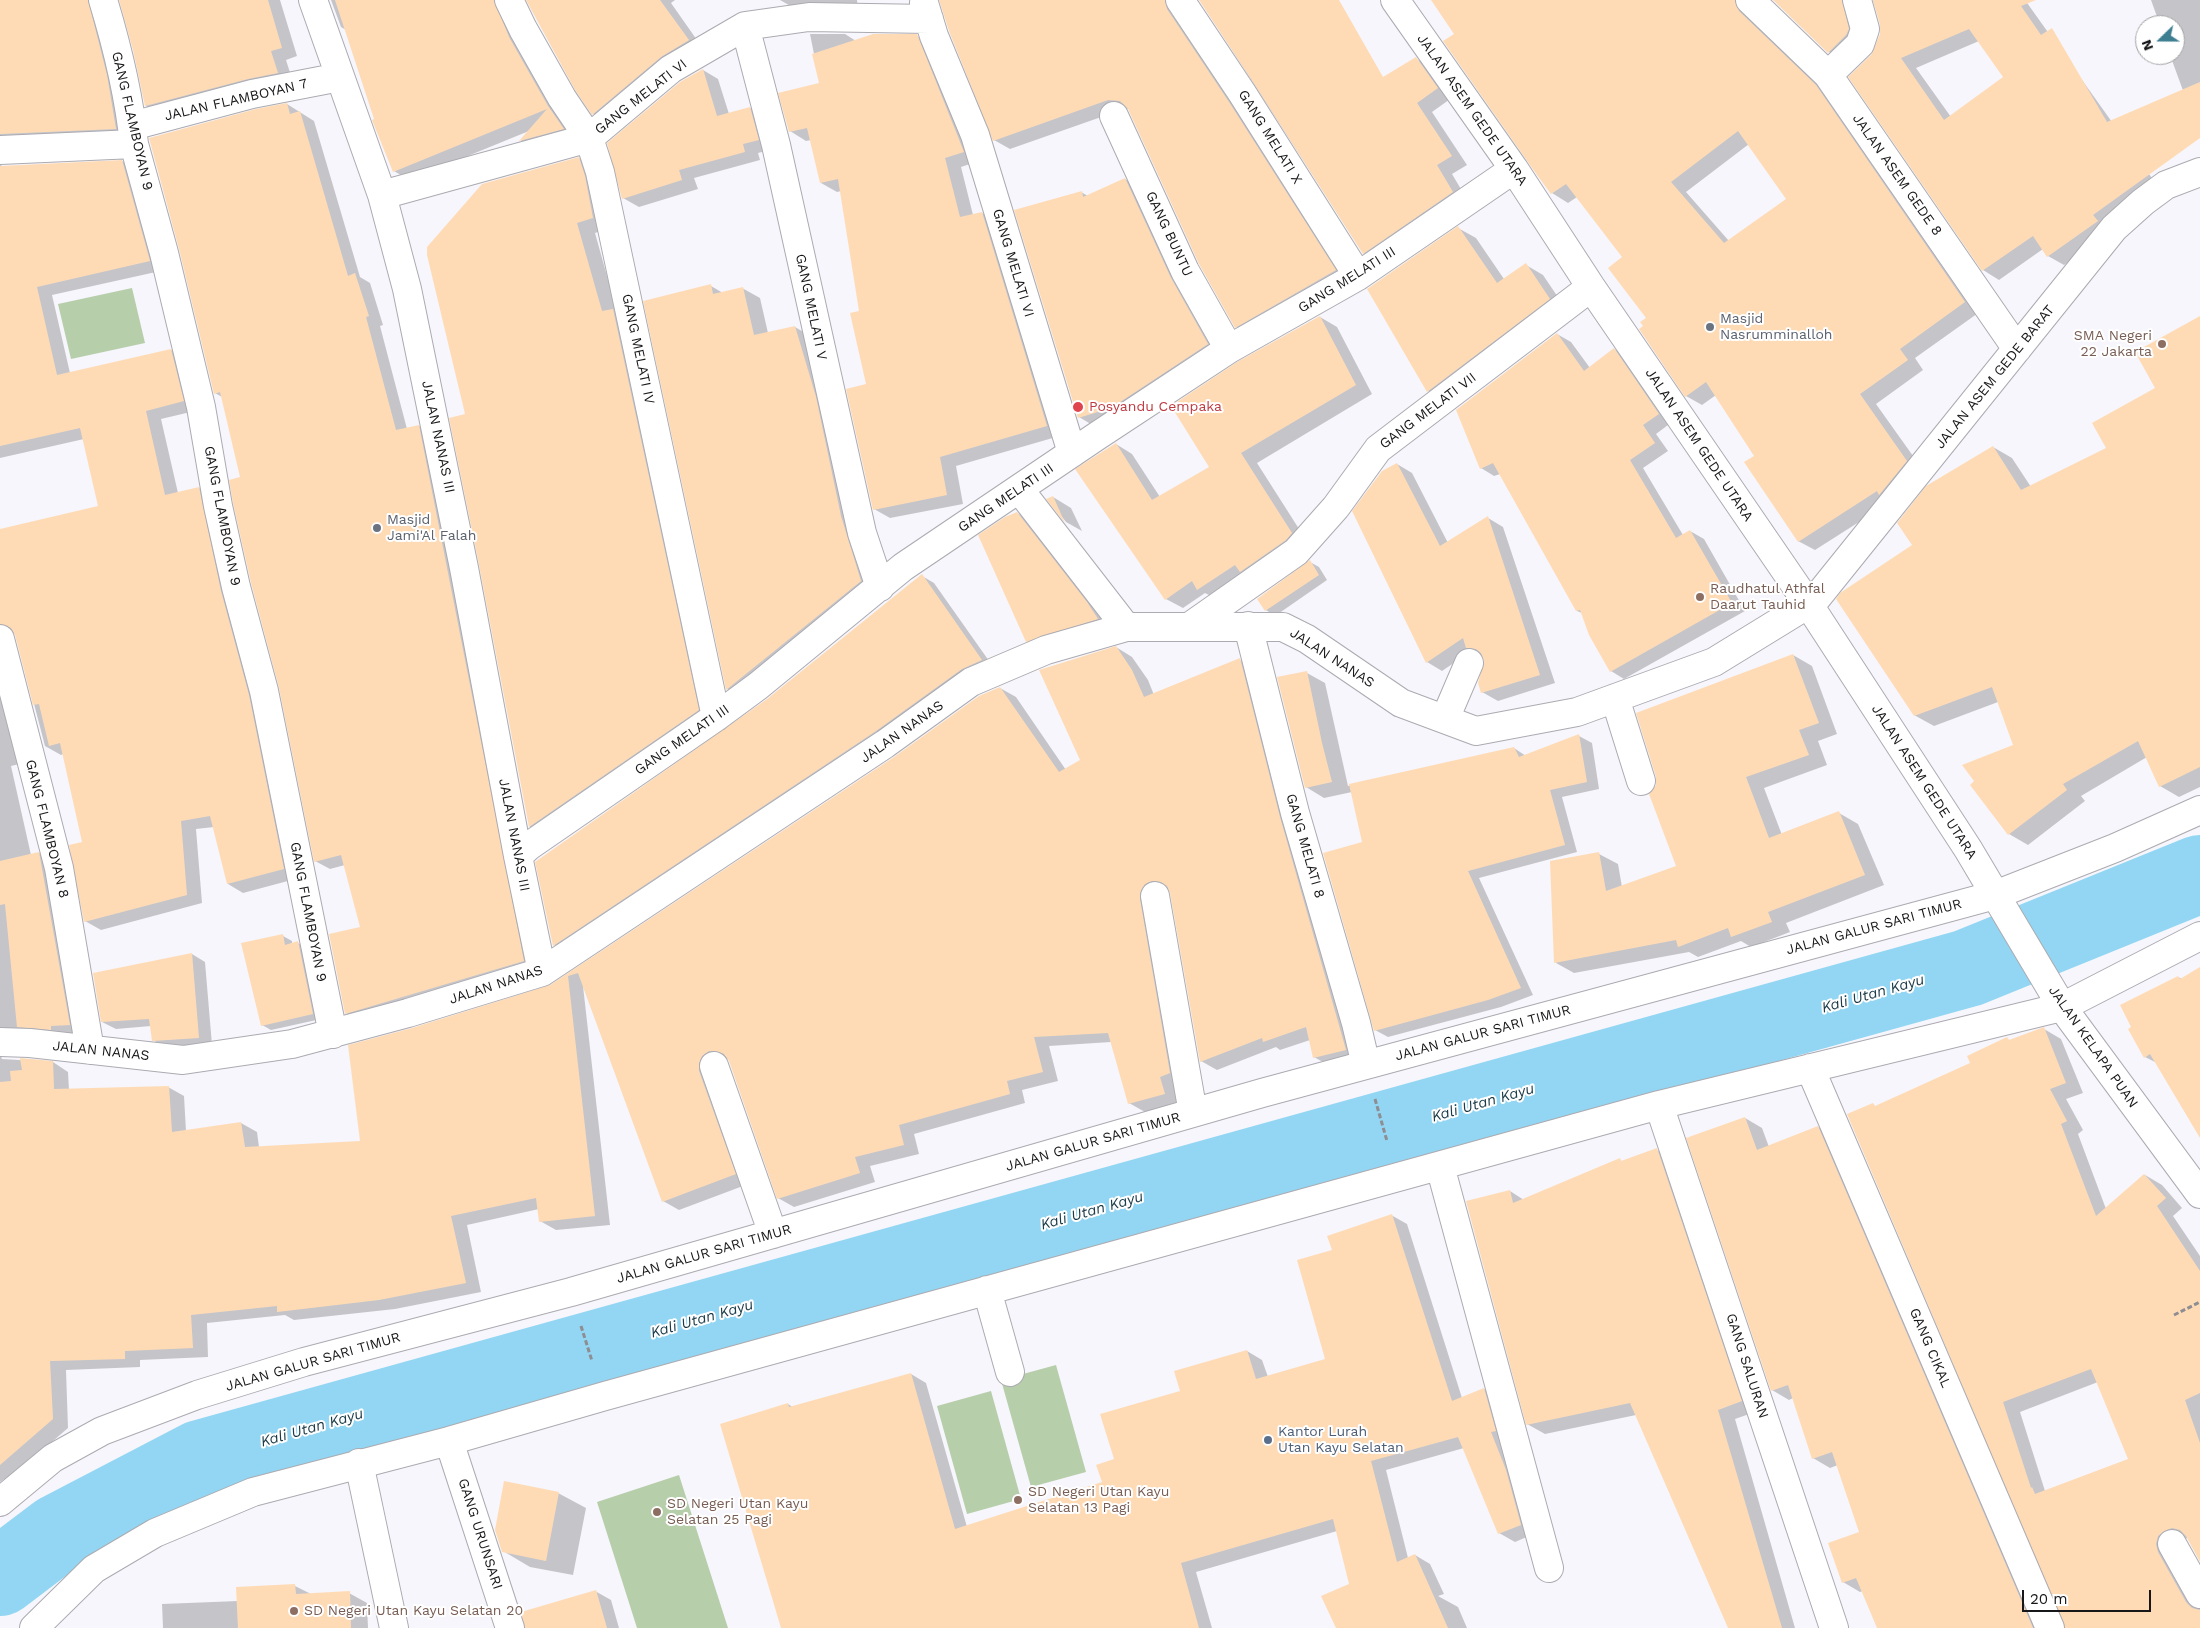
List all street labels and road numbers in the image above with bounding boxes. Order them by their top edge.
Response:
street label: JALAN ASEM GEDE UTARA [1413,31,1531,189]
street label: GANG FLAMBOYAN 9 [108,50,156,192]
street label: GANG MELATI VI [592,56,690,138]
street label: JALAN FLAMBOYAN 7 [163,75,309,125]
street label: GANG MELATI X [1234,87,1306,187]
street label: JALAN ASEM GEDE 8 [1849,111,1945,239]
street label: GANG BUNTU [1142,189,1196,279]
street label: GANG MELATI VI [989,207,1037,319]
street label: GANG MELATI III [1295,243,1399,317]
street label: GANG MELATI V [792,252,830,362]
street label: GANG MELATI IV [618,292,658,406]
street label: JALAN ASEM GEDE BARAT [1932,302,2058,452]
street label: JALAN ASEM GEDE UTARA [1641,365,1757,525]
street label: GANG MELATI VII [1376,369,1480,453]
street label: JALAN NANAS III [418,379,458,495]
street label: GANG FLAMBOYAN 9 [200,445,244,587]
street label: GANG MELATI III [955,460,1057,536]
street label: JALAN NANAS [1287,624,1377,692]
street label: JALAN NANAS [857,697,947,767]
street label: GANG MELATI III [631,701,733,779]
street label: JALAN ASEM GEDE UTARA [1868,702,1980,862]
street label: GANG FLAMBOYAN 8 [22,758,72,900]
street label: JALAN NANAS III [495,777,533,893]
street label: GANG MELATI 8 [1282,792,1328,900]
street label: GANG FLAMBOYAN 9 [286,841,330,983]
street label: JALAN GALUR SARI TIMUR [1784,895,1964,959]
street label: JALAN NANAS [447,962,545,1008]
street label: JALAN KELAPA PUAN [2045,983,2141,1111]
street label: JALAN GALUR SARI TIMUR [1393,1001,1573,1065]
street label: JALAN NANAS [52,1038,150,1064]
street label: JALAN GALUR SARI TIMUR [1004,1109,1182,1175]
street label: JALAN GALUR SARI TIMUR [615,1221,793,1287]
street label: GANG CIKAL [1906,1306,1954,1390]
street label: GANG SALURAN [1722,1311,1772,1421]
street label: JALAN GALUR SARI TIMUR [224,1329,402,1395]
street label: GANG URUNSARI [454,1476,506,1592]

